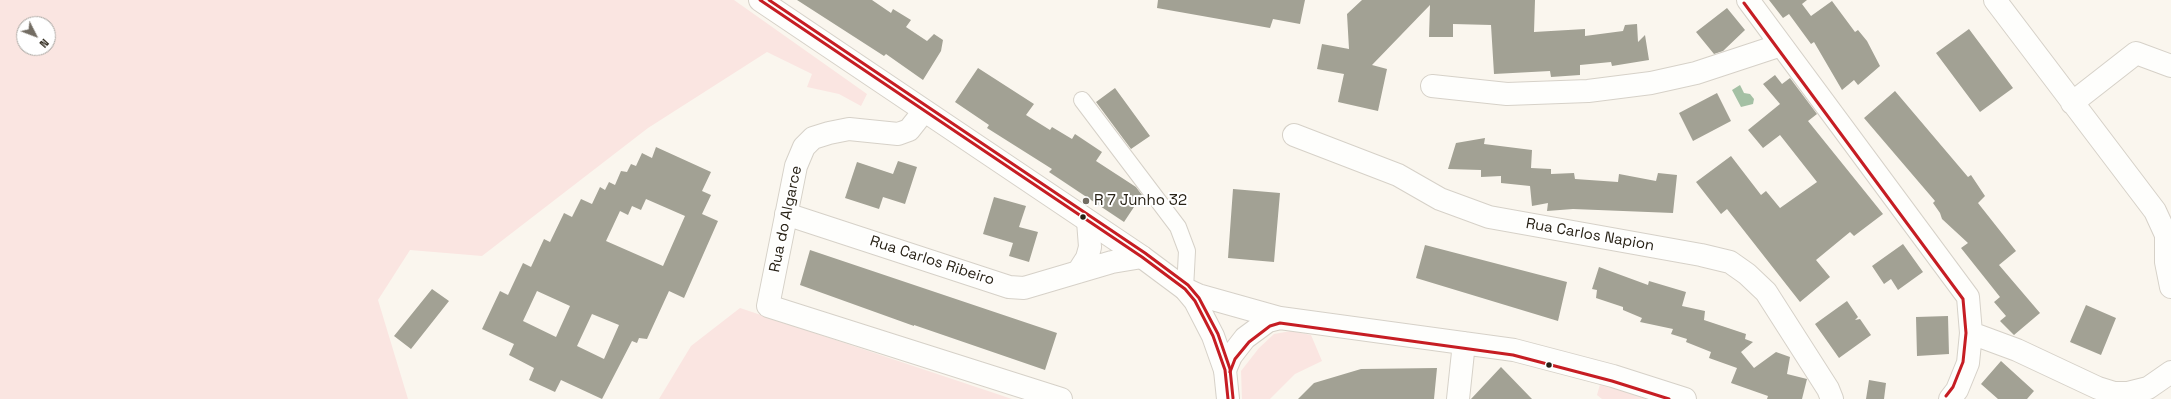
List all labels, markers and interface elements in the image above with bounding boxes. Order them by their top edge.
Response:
north arrow [16,16,56,56]
text: N [37,36,52,51]
street label: Rua do Algarce [766,164,806,274]
place label: R 7 Junho 32 [1094,192,1187,210]
marker: R 7 Junho 32 [1081,196,1091,206]
unlabelled marker [1078,212,1088,222]
street label: Rua Carlos Napion [1524,215,1656,255]
street label: Rua Carlos Ribeiro [868,232,996,290]
unlabelled marker [1544,360,1554,370]

